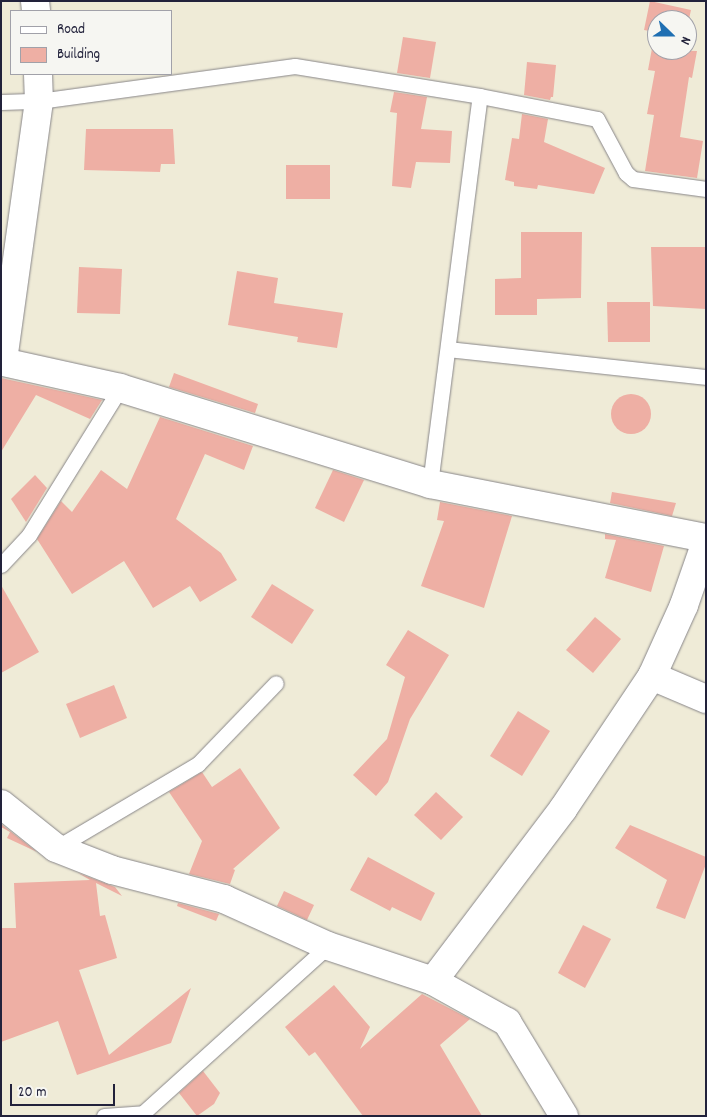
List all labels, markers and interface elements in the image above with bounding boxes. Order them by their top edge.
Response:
legend [10,10,172,75]
north arrow [647,10,697,60]
text: Road [57,19,85,41]
text: N [674,33,696,47]
text: Building [57,44,100,66]
scale bar [12,1074,118,1106]
text: 20 m [18,1082,46,1104]

